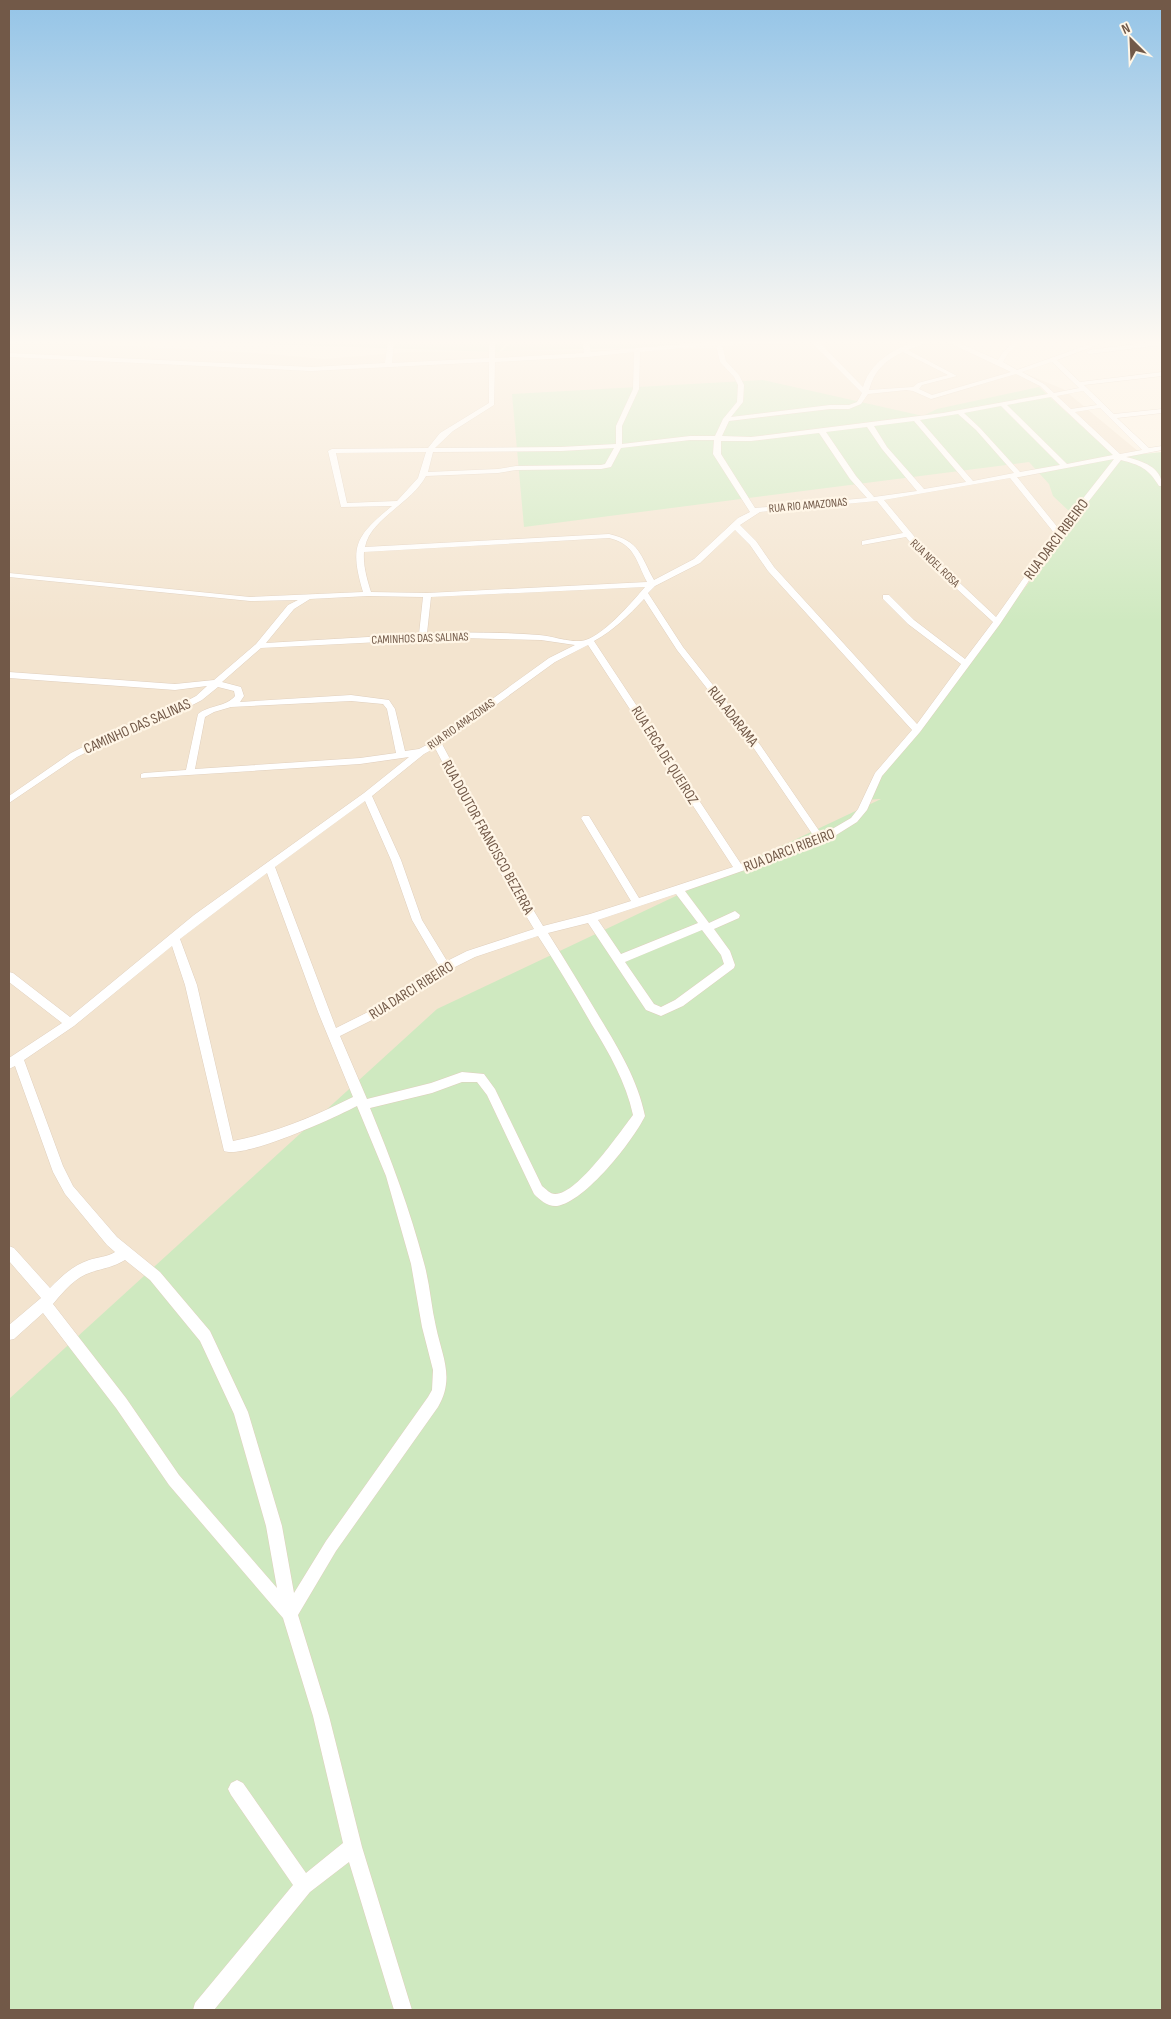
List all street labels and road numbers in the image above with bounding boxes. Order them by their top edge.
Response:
street label: RUA RIO AMAZONAS [768,495,848,516]
street label: RUA DARCI RIBEIRO [1020,495,1093,583]
street label: RUA NOEL ROSA [907,536,963,591]
street label: CAMINHOS DAS SALINAS [371,629,469,648]
street label: RUA ADARAMA [703,682,762,751]
street label: CAMINHO DAS SALINAS [81,694,194,759]
street label: RUA RIO AMAZONAS [425,696,498,753]
street label: RUA ERCA DE QUEIROZ [627,703,702,808]
street label: RUA DOUTOR FRANCISCO BEZERRA [437,757,538,918]
street label: RUA DARCI RIBEIRO [741,824,837,877]
street label: RUA DARCI RIBEIRO [365,957,457,1024]

